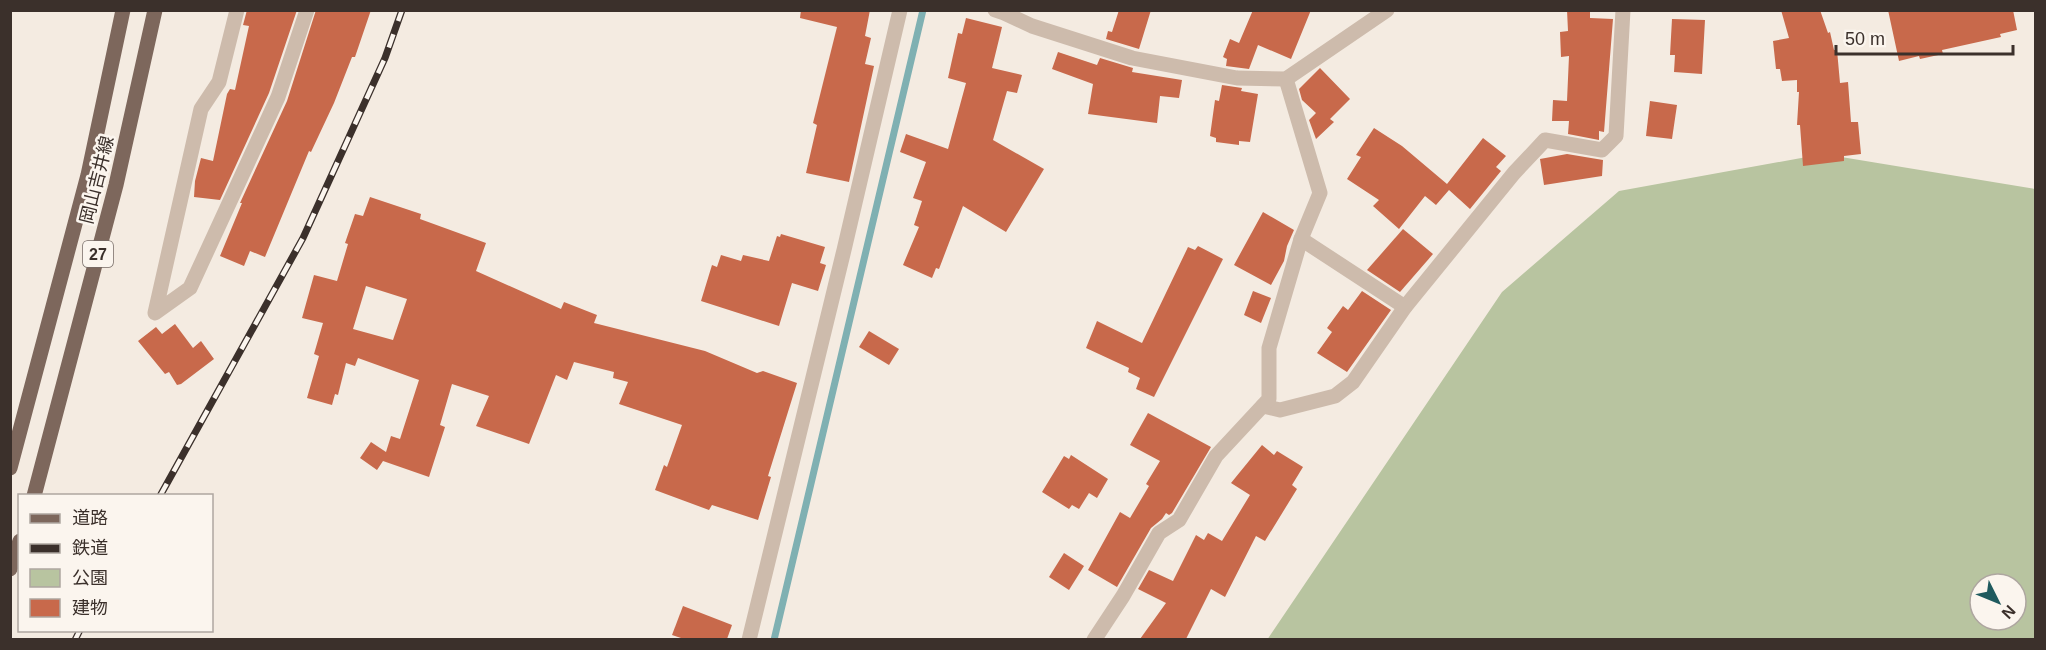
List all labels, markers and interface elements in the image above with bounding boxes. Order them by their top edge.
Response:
scale bar [1836,18,2013,56]
text: 50 m [1845,29,1885,49]
street label: 岡山吉井線 [76,134,118,226]
road number: 27 [83,241,113,267]
legend [18,494,213,632]
text: 道路 [72,508,108,528]
text: 鉄道 [72,538,108,558]
text: 公園 [72,568,108,588]
north arrow [1968,572,2028,632]
text: 建物 [72,598,108,618]
text: N [1998,602,2019,622]

